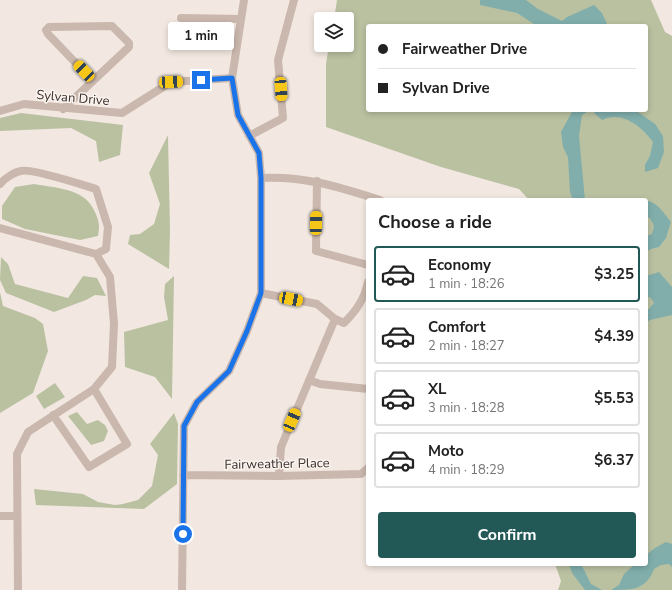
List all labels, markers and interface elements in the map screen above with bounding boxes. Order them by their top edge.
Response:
map controls [314,12,354,52]
button: layers [314,12,354,52]
callout: 1 min [168,22,234,50]
text: 1 min [184,27,218,45]
text: Fairweather Drive [402,39,527,59]
car [71,58,97,84]
route end [192,71,210,89]
car [159,75,183,89]
car [274,77,288,101]
text: Sylvan Drive [402,78,490,98]
street label: Sylvan Drive [36,86,110,110]
text: Choose a ride [378,210,492,234]
car [310,211,322,235]
text: Economy [428,255,491,275]
icon: car [380,256,416,292]
text: $3.25 [594,264,634,284]
text: 1 min · 18:26 [428,275,504,293]
car [278,291,304,307]
text: Comfort [428,317,485,337]
icon: car [380,318,416,354]
text: $4.39 [594,326,634,346]
text: 2 min · 18:27 [428,337,504,355]
text: XL [428,379,447,399]
icon: car [380,380,416,416]
text: $5.53 [594,388,634,408]
text: 3 min · 18:28 [428,399,504,417]
car [282,407,302,433]
text: Moto [428,441,464,461]
icon: car [380,442,416,478]
text: $6.37 [594,450,634,470]
street label: Fairweather Place [224,454,330,474]
text: 4 min · 18:29 [428,461,504,479]
button: Confirm [378,512,636,558]
route start [174,525,192,543]

